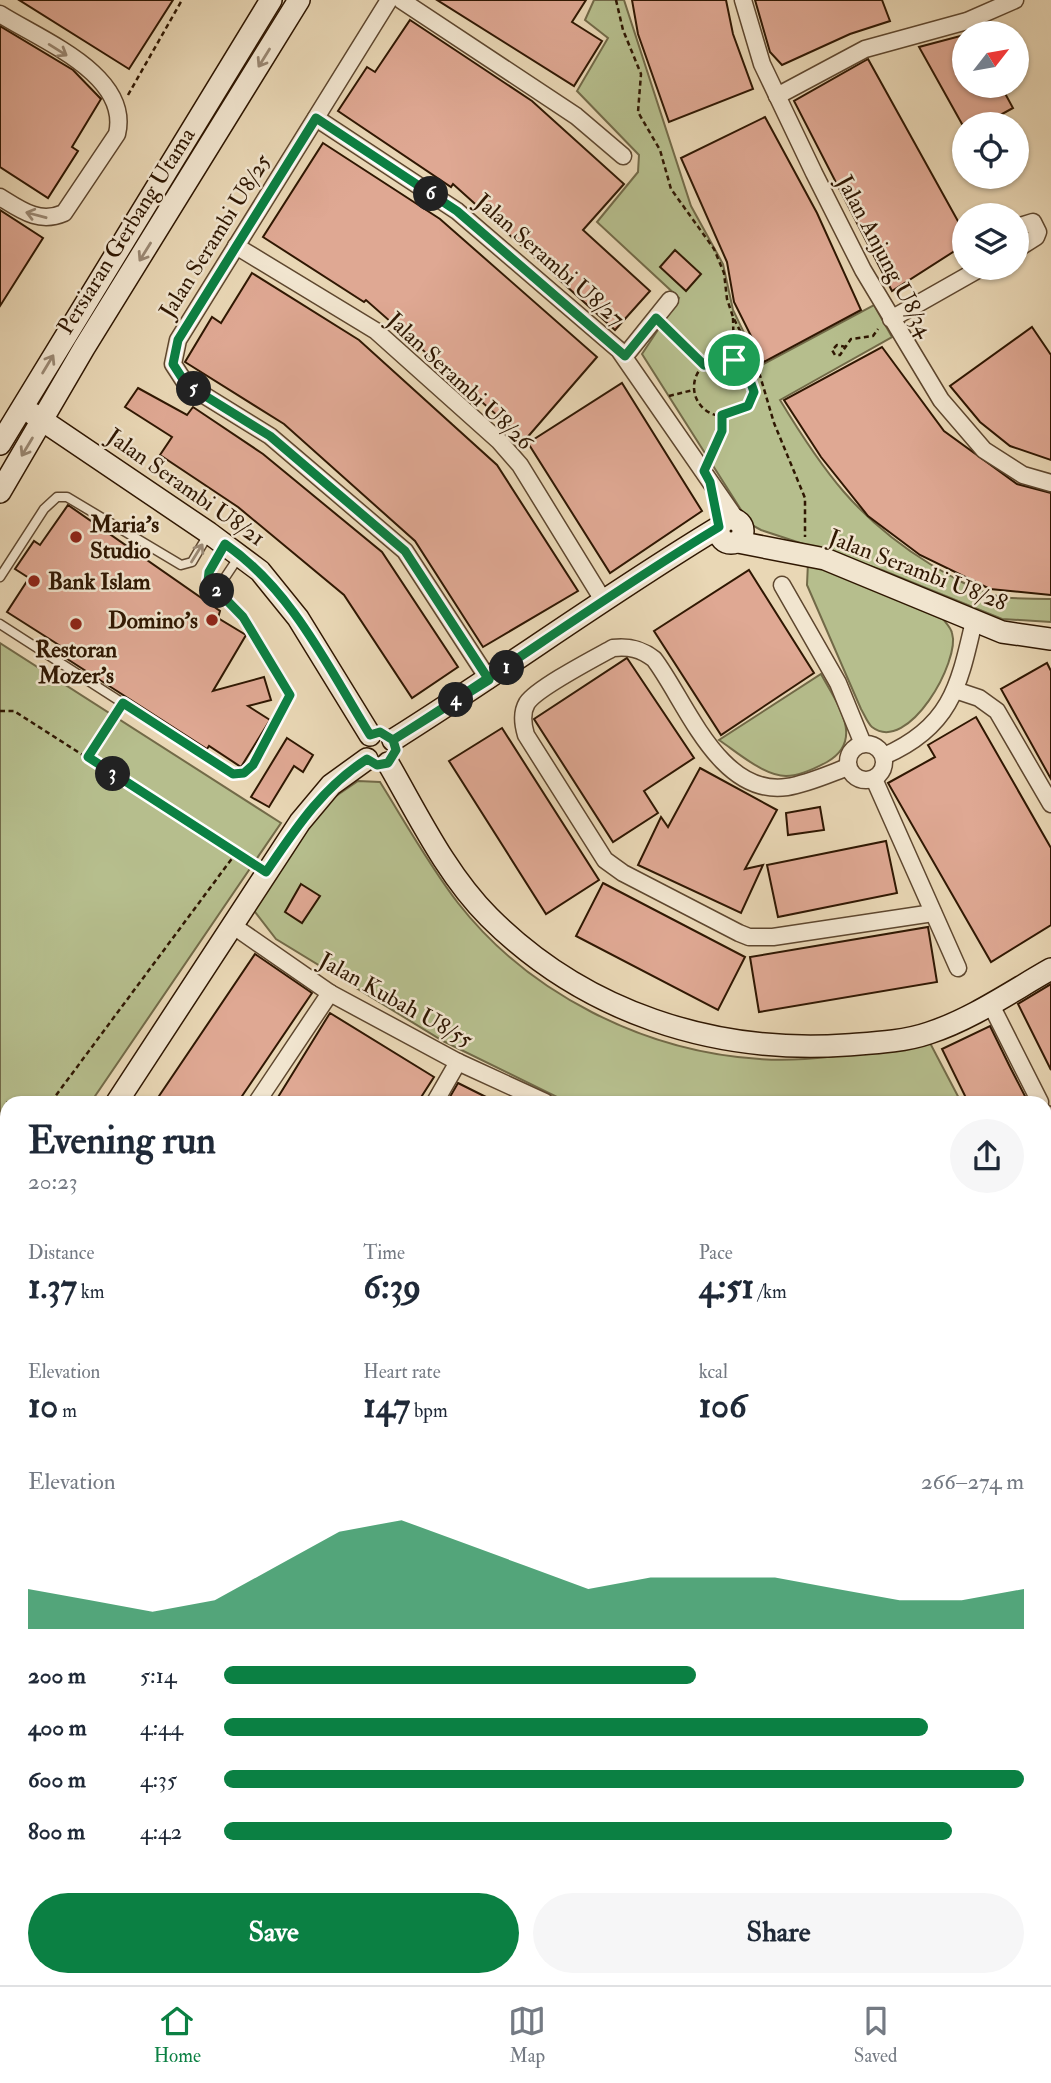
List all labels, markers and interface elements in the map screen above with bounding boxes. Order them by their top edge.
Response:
north arrow [952,21,1029,98]
map controls [952,21,1029,280]
one-way arrow [48,42,67,57]
one-way arrow [256,48,270,68]
button: locate [952,112,1029,189]
street label: Persiaran Gerbang Utama [51,122,202,340]
street label: Jalan Serambi U8/25 [152,148,277,324]
street label: Jalan Anjung U8/34 [830,169,941,343]
pin: 6 [414,176,448,212]
text: 6 [426,181,435,205]
street label: Jalan Serambi U8/27 [468,186,631,333]
button: layers [952,203,1029,280]
one-way arrow [25,208,48,221]
one-way arrow [137,242,151,262]
street label: Jalan Serambi U8/26 [380,305,540,457]
pin [704,330,764,390]
icon: arrive [715,341,753,379]
one-way arrow [42,355,56,375]
pin: 5 [176,372,212,406]
text: 5 [189,376,198,400]
street label: Jalan Serambi U8/21 [100,421,271,552]
one-way arrow [20,436,34,456]
place label: Maria's Studio [89,510,159,565]
street label: Jalan Serambi U8/28 [824,522,1012,618]
marker: Maria's Studio [68,529,84,545]
one-way arrow [191,543,205,563]
place label: Bank Islam [48,567,151,596]
marker: Bank Islam [26,573,42,589]
pin: 2 [200,574,234,608]
text: 2 [212,578,221,602]
place label: Domino's [108,606,198,635]
marker: Domino's [204,612,220,628]
marker: Restoran Mozer's [68,616,84,632]
place label: Restoran Mozer's [35,635,117,690]
pin: 1 [490,650,524,686]
text: 1 [503,655,510,679]
pin: 4 [438,682,474,718]
text: 4 [450,687,461,711]
pin: 3 [96,756,130,792]
text: 3 [109,761,116,785]
street label: Jalan Kubah U8/55 [313,945,478,1054]
text: Evening run [28,1117,216,1165]
button: share [950,1119,1024,1193]
text: 20:23 [28,1167,78,1196]
text: Distance [28,1241,94,1265]
text: Time [363,1241,405,1265]
text: Pace [699,1241,733,1265]
text: 1.37 [28,1265,77,1309]
text: 6:39 [363,1265,421,1309]
text: 4:51 [699,1265,754,1309]
text: km [77,1280,105,1304]
text: /km [754,1280,787,1304]
text: Elevation [28,1360,100,1384]
text: Heart rate [363,1360,441,1384]
text: kcal [699,1360,728,1384]
text: 10 [28,1384,58,1428]
text: 147 [363,1384,410,1428]
text: 106 [699,1384,747,1428]
text: m [58,1399,77,1423]
text: bpm [410,1399,448,1423]
text: Elevation [28,1467,116,1496]
text: 266–274 m [921,1467,1024,1496]
text: 200 m [28,1661,86,1690]
text: 5:14 [140,1661,176,1690]
text: 400 m [28,1713,87,1742]
text: 4:44 [140,1713,183,1742]
text: 600 m [28,1765,86,1794]
text: 4:35 [140,1765,177,1794]
text: 800 m [28,1817,85,1846]
text: 4:42 [140,1817,182,1846]
button: Save [28,1893,519,1973]
button: Share [533,1893,1024,1973]
tab: Home [154,2002,201,2068]
tab: Map [508,2002,546,2068]
tab: Saved [854,2002,897,2068]

